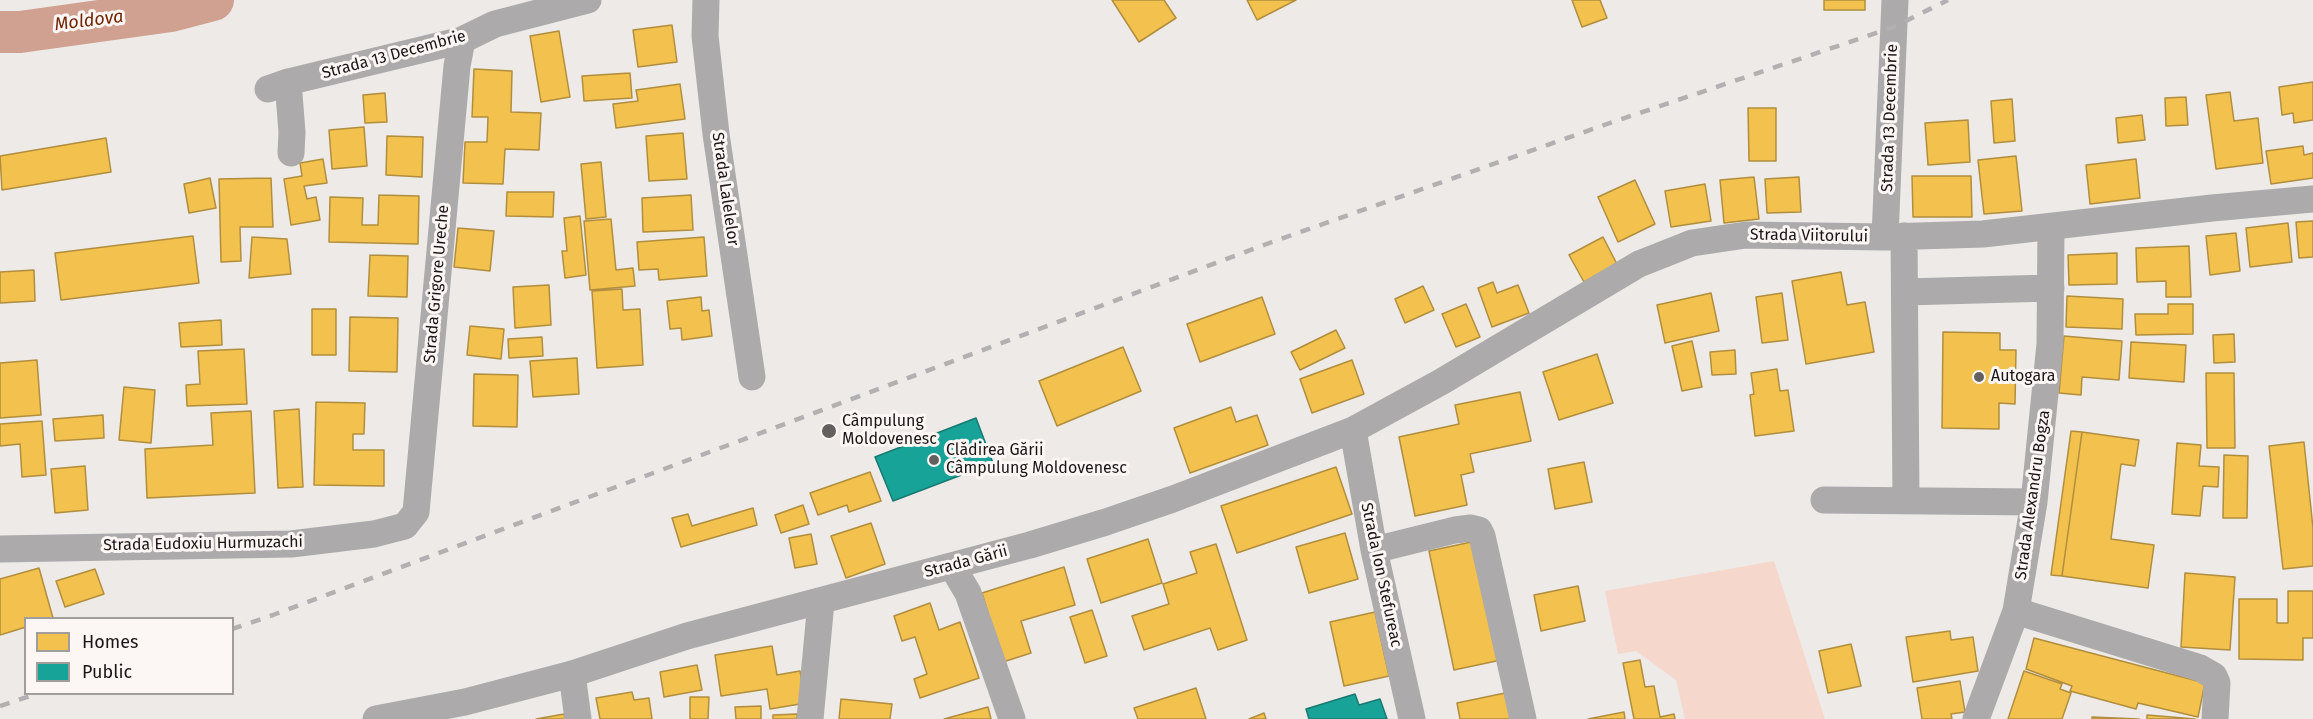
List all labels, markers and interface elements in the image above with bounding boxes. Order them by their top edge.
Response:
water label: Moldova [53,6,125,36]
street label: Strada 13 Decembrie [320,27,468,83]
street label: Strada 13 Decembrie [1878,44,1902,192]
street label: Strada Lalelelor [708,131,742,247]
street label: Strada Grigore Ureche [421,204,453,364]
street label: Strada Viitorului [1750,225,1868,247]
place label: Autogara [1991,367,2055,387]
marker: Autogara [1972,370,1986,384]
street label: Strada Alexandru Bogza [2012,409,2054,581]
place label: Câmpulung Moldovenesc [842,412,937,450]
marker: Câmpulung Moldovenesc [820,422,838,440]
place label: Clădirea Gării Câmpulung Moldovenesc [946,441,1127,479]
marker: Clădirea Gării Câmpulung Moldovenesc [927,453,941,467]
street label: Strada Ion Stefureac [1356,501,1406,649]
street label: Strada Eudoxiu Hurmuzachi [103,533,303,555]
street label: Strada Gării [922,542,1010,582]
legend [24,617,234,695]
text: Homes [82,631,138,653]
text: Public [82,661,132,683]

